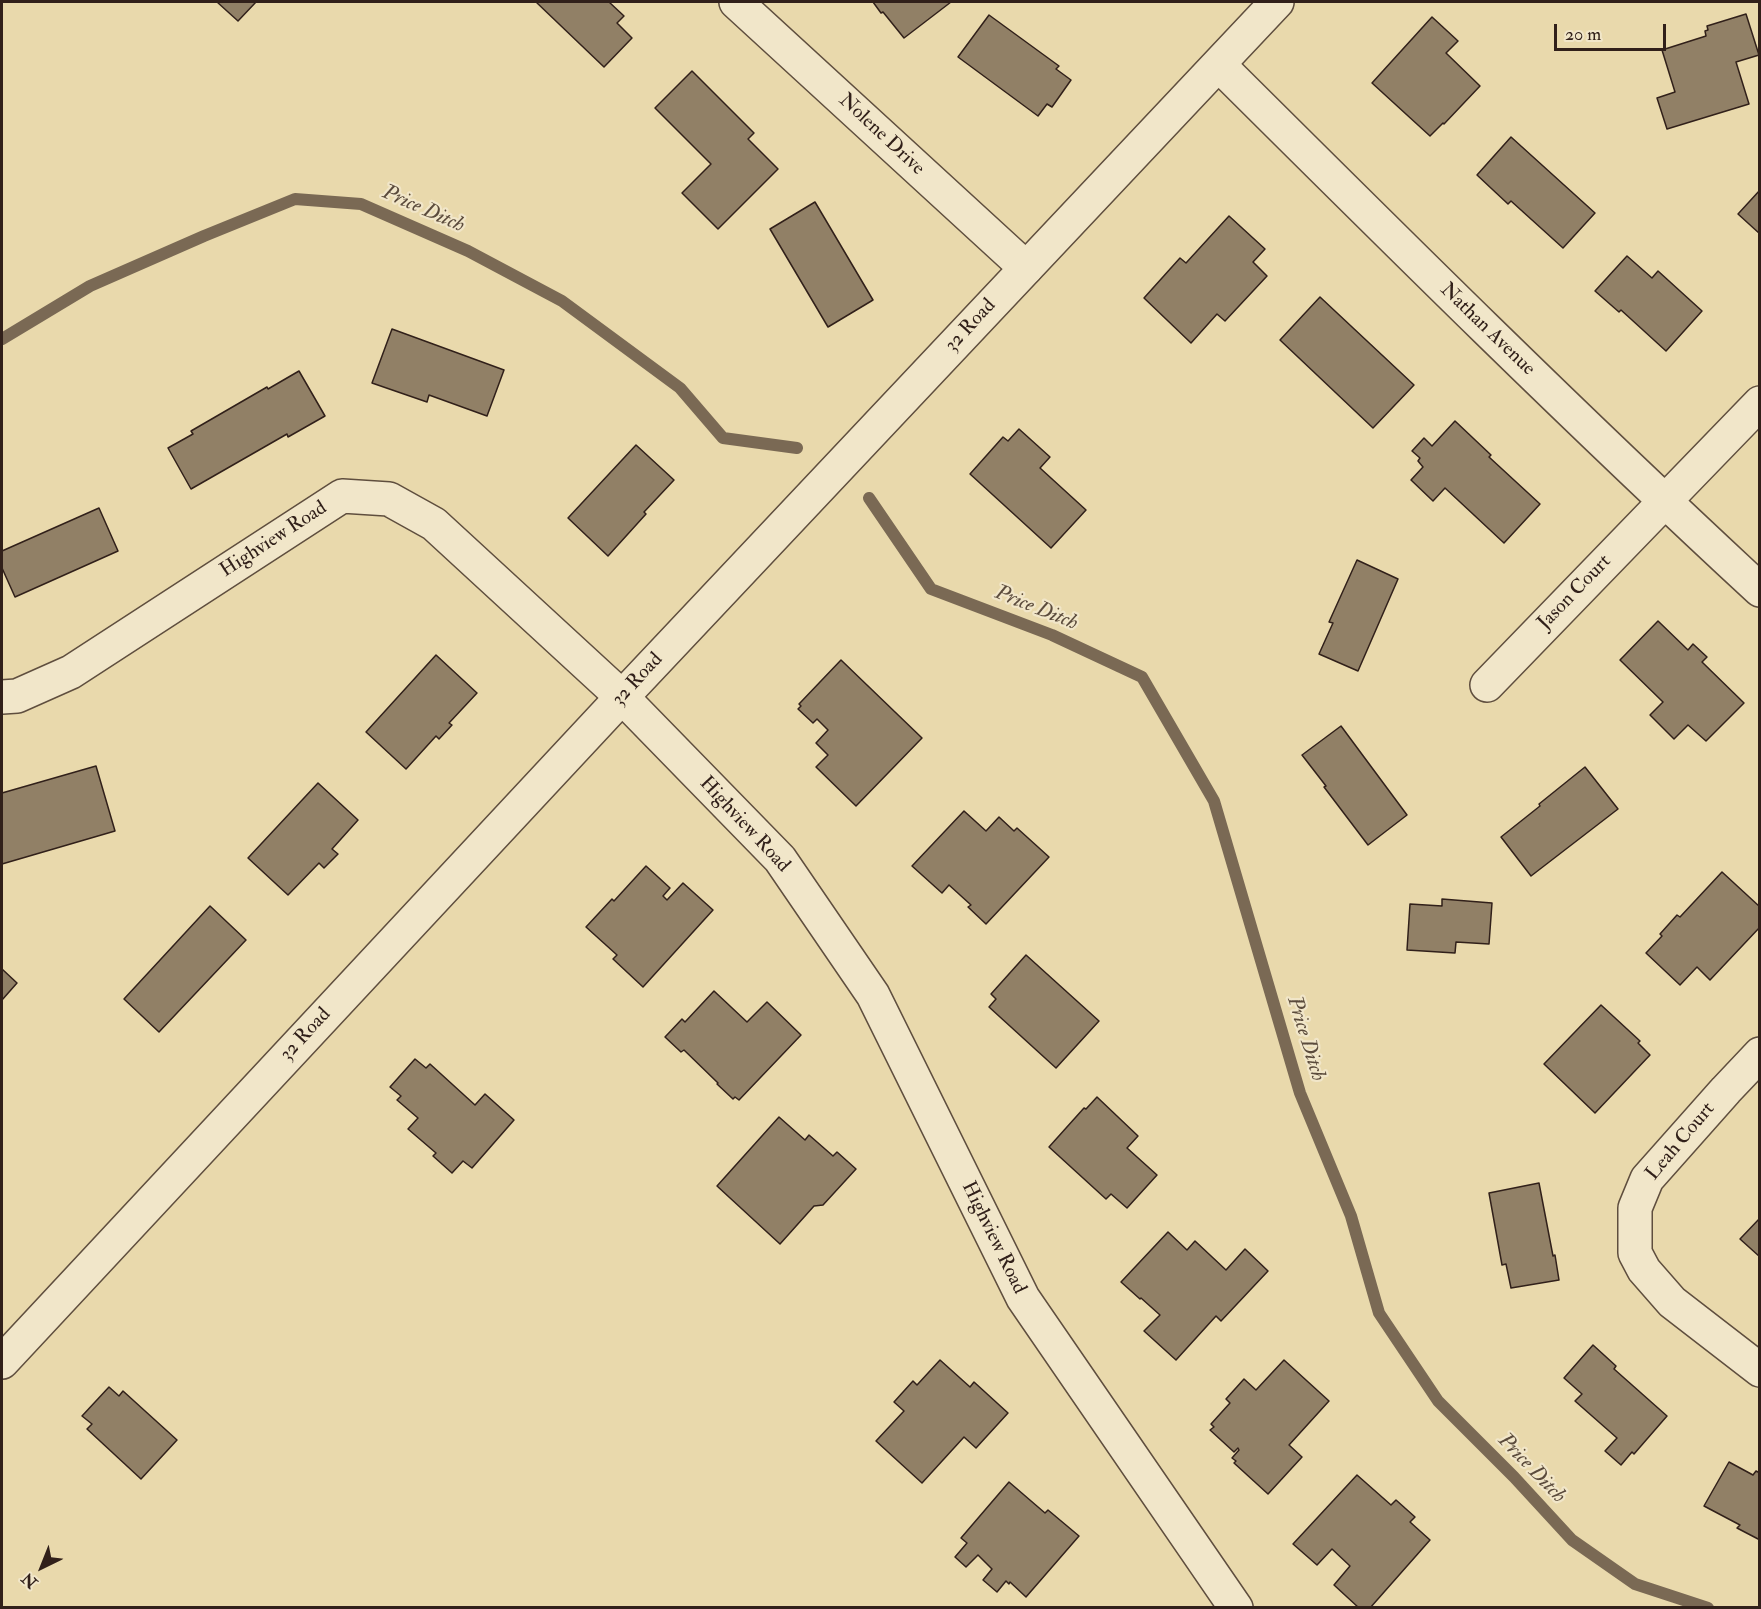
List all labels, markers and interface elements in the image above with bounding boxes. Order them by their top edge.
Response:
scale bar [1557,12,1670,50]
text: 20 m [1565,23,1601,46]
street label: Nolene Drive [833,89,929,181]
water label: Price Ditch [378,181,468,239]
street label: Nathan Avenue [1434,279,1540,381]
street label: 32 Road [940,294,1002,358]
street label: Highview Road [216,497,332,583]
street label: Jason Court [1533,550,1617,636]
water label: Price Ditch [991,581,1081,637]
street label: 32 Road [607,648,669,712]
street label: Highview Road [694,772,794,878]
water label: Price Ditch [1280,993,1330,1085]
street label: 32 Road [275,1003,337,1067]
street label: Leah Court [1641,1098,1721,1186]
street label: Highview Road [955,1178,1031,1298]
water label: Price Ditch [1492,1429,1570,1509]
north arrow [12,1537,72,1597]
text: N [18,1568,42,1592]

